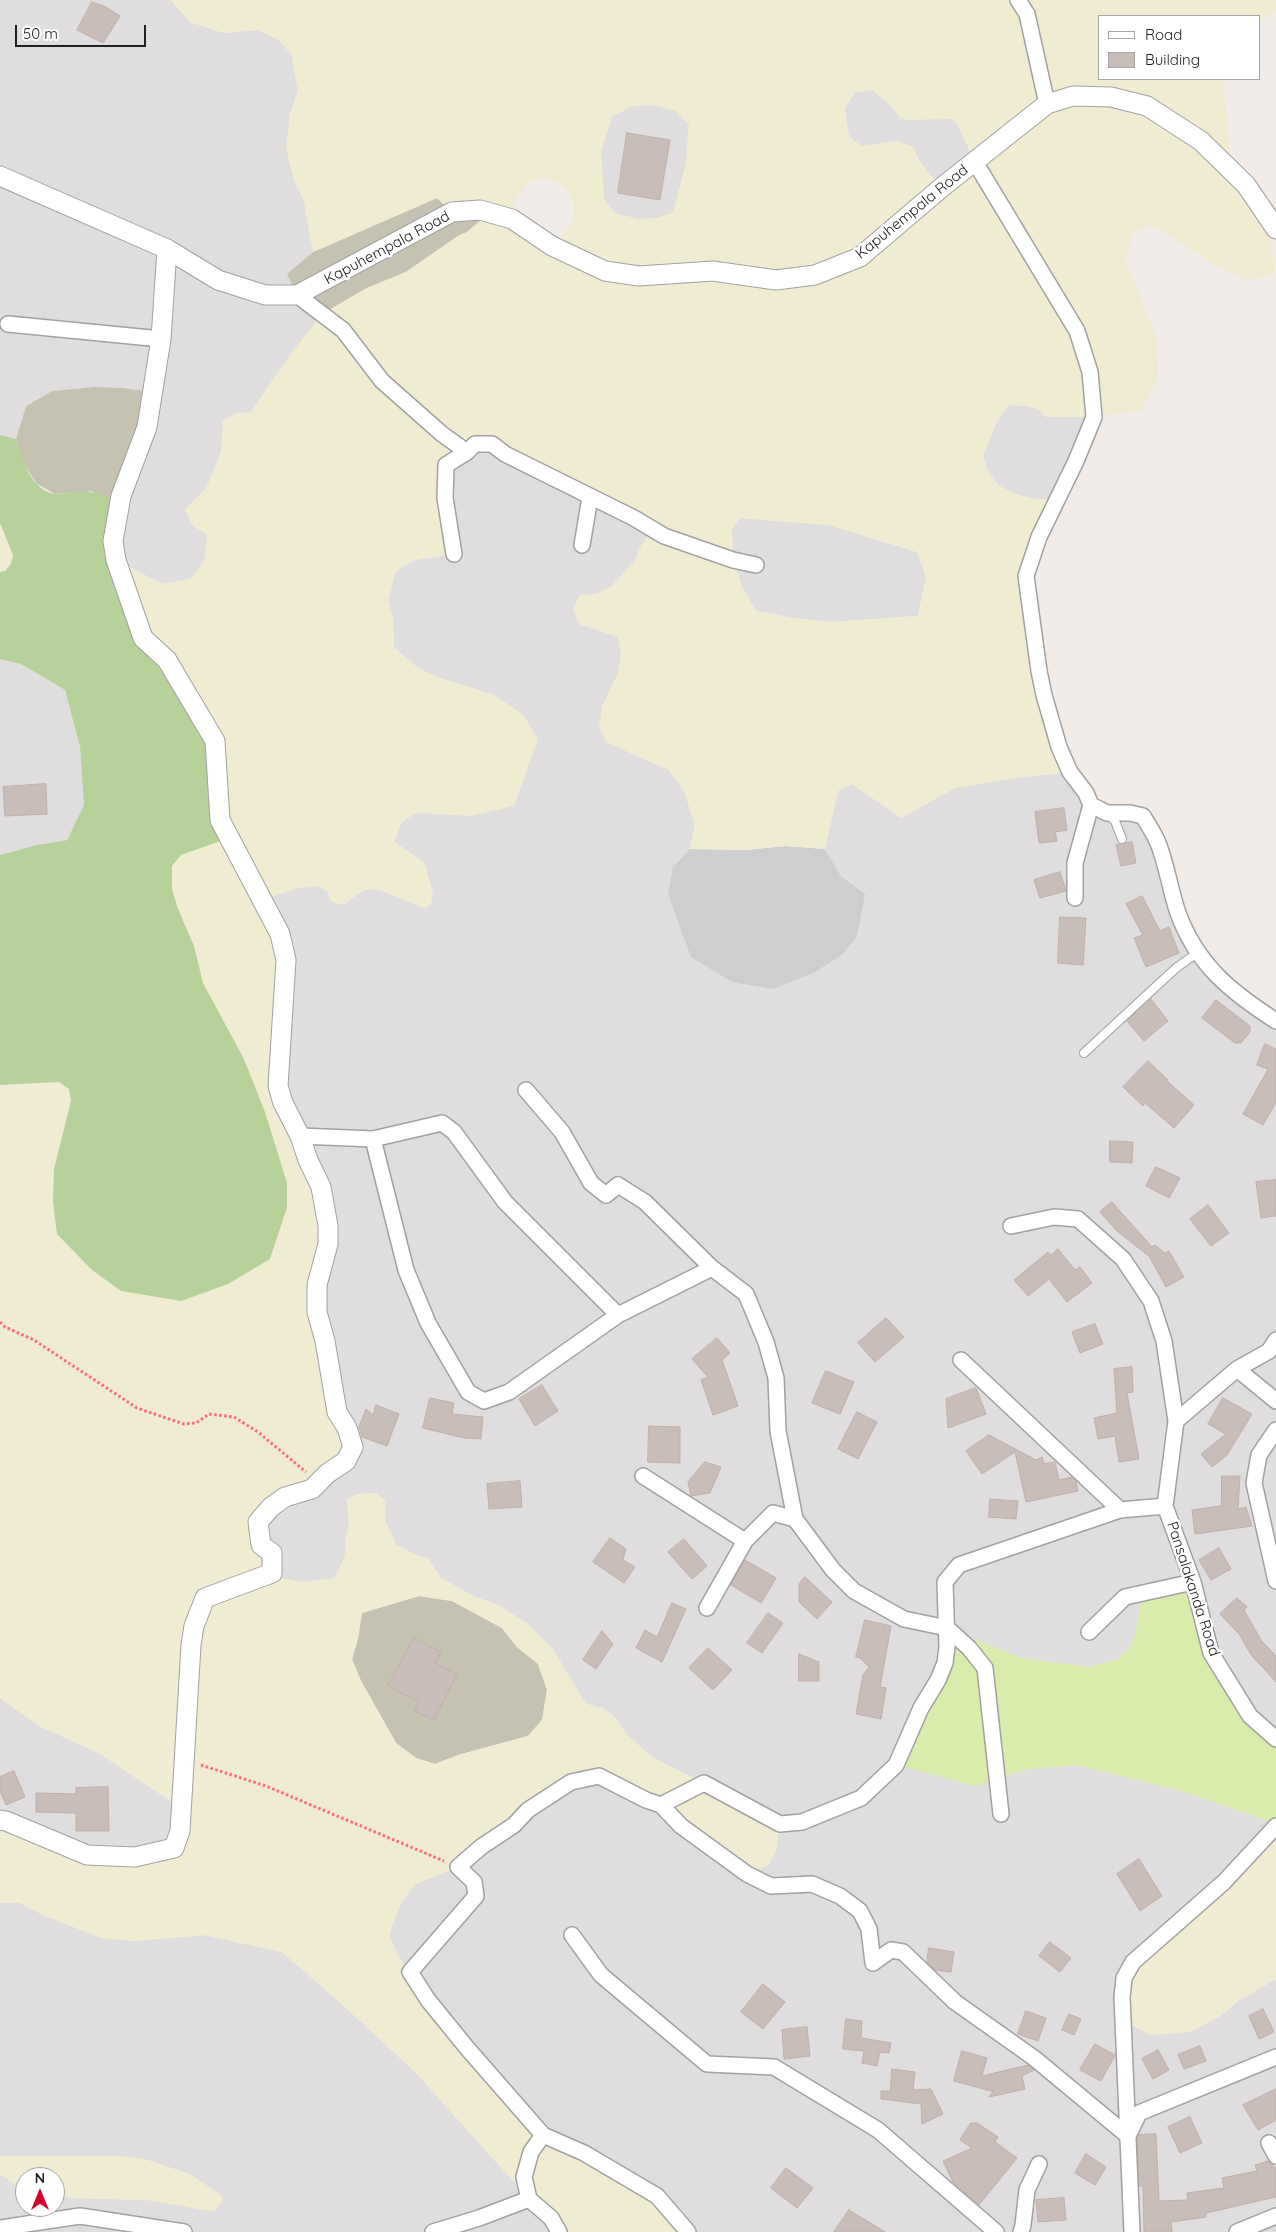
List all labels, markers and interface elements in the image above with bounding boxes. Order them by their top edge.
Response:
scale bar [18,15,149,47]
legend [1098,15,1261,80]
text: 50 m [23,24,58,43]
text: Road [1145,25,1182,44]
text: Building [1145,50,1200,69]
street label: Kapuhempala Road [852,161,972,263]
street label: Kapuhempala Road [321,207,453,289]
street label: Pansalakanda Road [1163,1519,1223,1659]
north arrow [15,2167,65,2217]
text: N [35,2169,45,2187]

